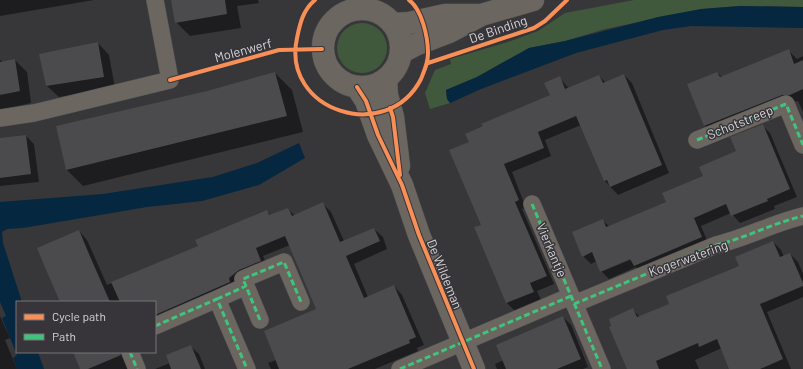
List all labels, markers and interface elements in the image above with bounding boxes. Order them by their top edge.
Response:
street label: De Binding [467,12,529,46]
street label: Molenwerf [213,35,274,65]
street label: Schotstreep [705,102,775,142]
street label: Vierkantje [533,220,571,280]
street label: Kogerwatering [646,236,730,280]
street label: De Wildeman [424,237,466,311]
legend [16,301,156,353]
text: Cycle path [52,309,106,323]
text: Path [52,329,76,343]

